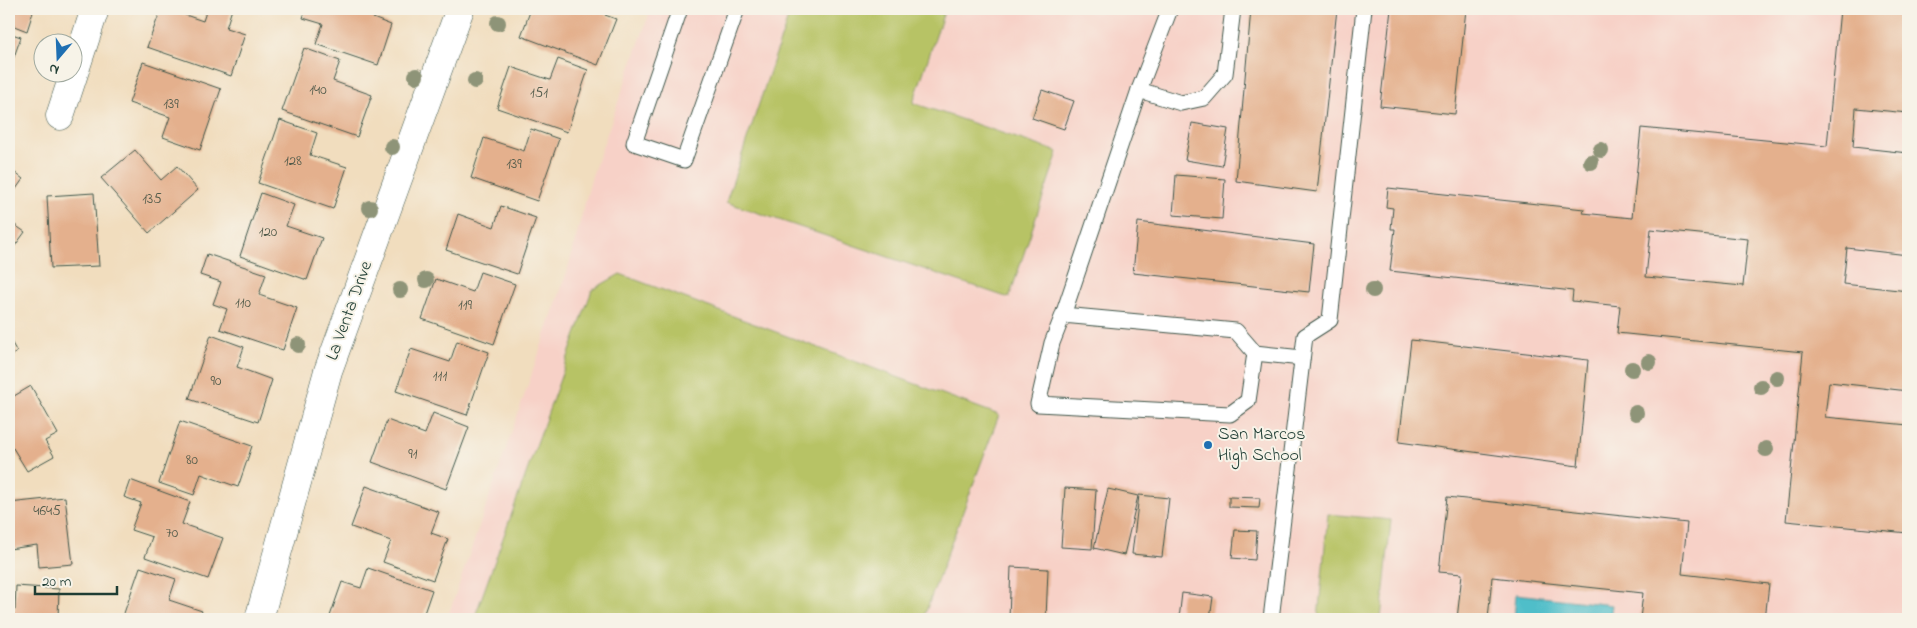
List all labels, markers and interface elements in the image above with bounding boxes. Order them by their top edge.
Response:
north arrow [32,32,82,82]
text: N [46,57,62,80]
house number: 140 [309,79,327,101]
house number: 151 [530,82,548,104]
house number: 139 [163,93,179,115]
house number: 128 [284,150,302,172]
house number: 139 [506,153,522,175]
house number: 135 [142,188,162,210]
house number: 120 [259,221,278,243]
street label: La Venta Drive [320,257,380,364]
house number: 110 [235,292,252,314]
house number: 119 [458,294,473,316]
house number: 111 [433,365,447,387]
house number: 90 [211,370,222,392]
place label: San Marcos High School [1218,422,1305,470]
marker: San Marcos High School [1202,439,1214,451]
house number: 91 [408,443,418,465]
house number: 80 [186,449,199,471]
house number: 4645 [33,500,61,522]
house number: 70 [166,522,179,544]
scale bar [35,563,118,595]
text: 20 m [42,571,72,593]

